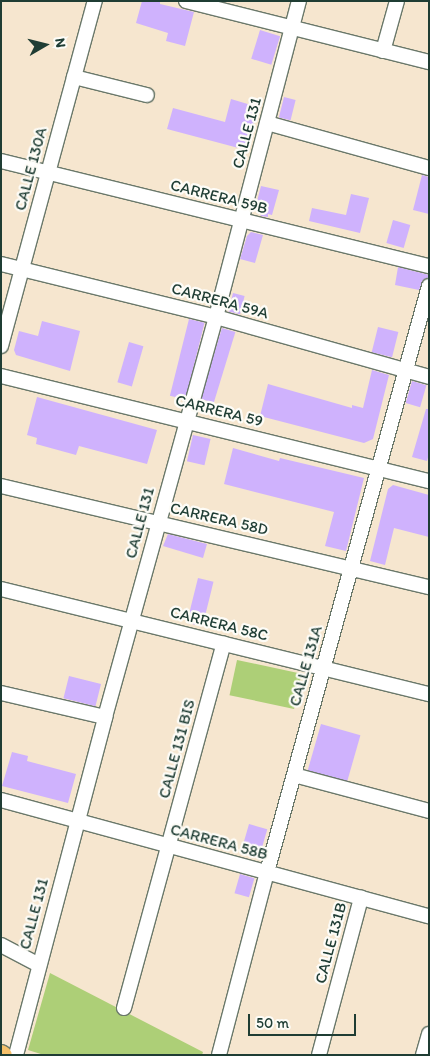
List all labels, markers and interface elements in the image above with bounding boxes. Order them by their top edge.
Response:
north arrow [20,20,70,70]
text: N [51,37,69,49]
street label: CALLE 131 [228,95,266,171]
street label: CALLE 130A [11,125,51,213]
street label: CARRERA 59B [168,176,270,218]
street label: CARRERA 59A [169,279,271,323]
street label: CARRERA 59 [173,391,265,431]
street label: CALLE 131 [121,485,159,561]
street label: CARRERA 58D [168,498,270,540]
street label: CARRERA 58C [168,603,270,645]
street label: CALLE 131A [285,623,327,709]
street label: CALLE 131 BIS [155,697,199,801]
street label: CARRERA 58B [168,820,270,864]
street label: CALLE 131 [15,876,53,952]
street label: CALLE 131B [311,900,351,986]
scale bar [250,1004,358,1036]
text: 50 m [256,1014,289,1032]

